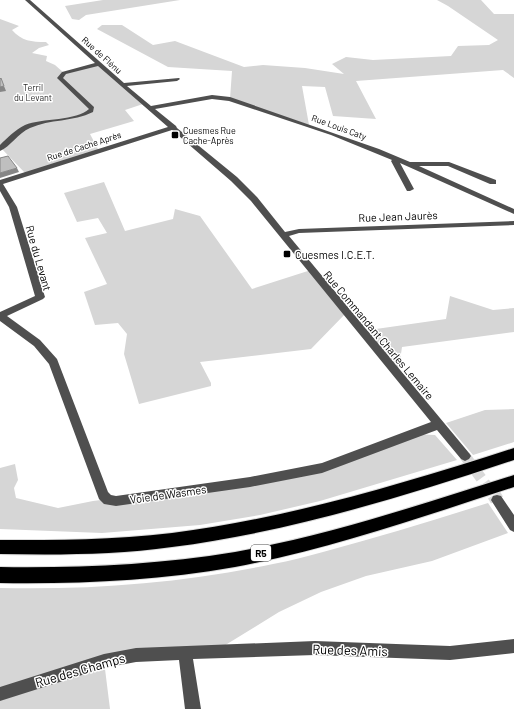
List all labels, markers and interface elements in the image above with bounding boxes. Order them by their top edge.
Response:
street label: Rue de Flénu [80,34,124,76]
park label: Terril du Levant [14,82,52,103]
street label: Rue Louis Caty [310,112,368,142]
place label: Cuesmes Rue Cache-Après [183,125,236,146]
street label: Rue de Cache Après [46,129,122,163]
marker: Cuesmes Rue Cache-Après [170,130,180,140]
street label: Rue Jean Jaurès [358,208,438,224]
street label: Rue du Levant [23,224,55,292]
place label: Cuesmes I.C.E.T. [295,248,375,261]
marker: Cuesmes I.C.E.T. [282,249,292,259]
street label: Rue Commandant Charles Lemaire [321,268,437,402]
street label: Voie de Wasmes [129,482,207,506]
road number: R5 [251,545,271,561]
street label: Rue des Amis [312,641,388,659]
street label: Rue des Champs [33,650,127,690]

